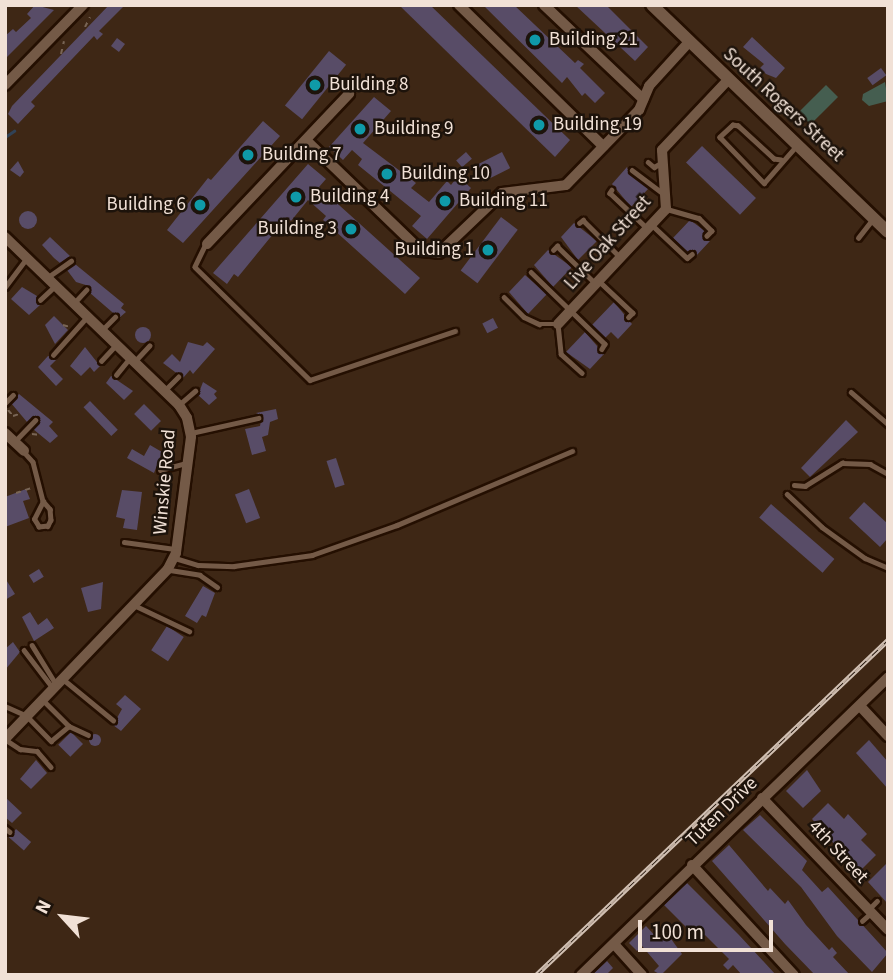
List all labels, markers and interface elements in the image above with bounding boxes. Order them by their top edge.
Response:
place label: Building 21 [549,29,638,51]
marker: Building 21 [527,32,543,48]
street label: South Rogers Street [718,43,848,167]
place label: Building 8 [329,74,408,96]
marker: Building 8 [307,77,323,93]
place label: Building 19 [553,114,642,136]
marker: Building 19 [531,117,547,133]
place label: Building 9 [374,118,453,140]
marker: Building 9 [352,121,368,137]
place label: Building 7 [262,144,341,166]
marker: Building 7 [240,147,256,163]
place label: Building 10 [401,163,490,185]
marker: Building 10 [379,166,395,182]
place label: Building 4 [310,186,389,208]
marker: Building 4 [288,189,304,205]
place label: Building 11 [459,190,548,212]
street label: Live Oak Street [560,191,656,295]
marker: Building 11 [437,193,453,209]
place label: Building 6 [107,194,186,216]
marker: Building 6 [192,197,208,213]
place label: Building 3 [258,218,337,240]
marker: Building 3 [343,221,359,237]
place label: Building 1 [395,239,474,261]
marker: Building 1 [480,242,496,258]
street label: Winskie Road [149,428,181,536]
street label: Tuten Drive [681,772,763,852]
street label: 4th Street [803,816,873,888]
north arrow [28,882,98,952]
text: N [29,895,59,919]
scale bar [641,906,776,950]
text: 100 m [651,917,704,947]

